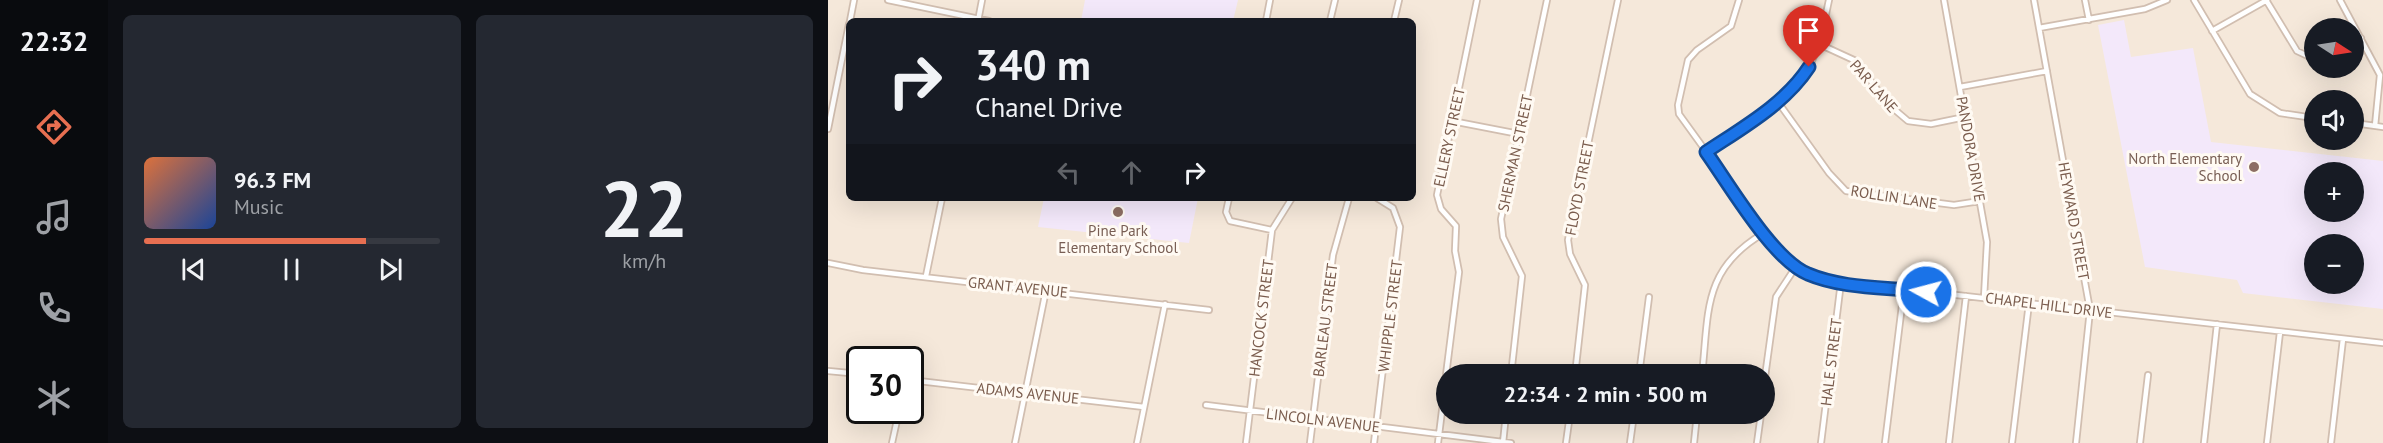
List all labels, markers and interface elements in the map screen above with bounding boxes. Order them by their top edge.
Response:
pin [1783,5,1834,67]
icon: arrive [1792,14,1825,47]
north arrow [2304,18,2364,78]
map controls [2304,18,2364,294]
text: 22:32 [20,24,88,58]
text: 340 m [975,37,1091,92]
icon: right [876,42,954,120]
street label: PAR LANE [1846,56,1902,116]
street label: ELLERY STREET [1429,85,1469,188]
text: Chanel Drive [975,90,1123,124]
button: sound [2304,90,2364,150]
street label: SHERMAN STREET [1493,92,1537,213]
street label: PANDORA DRIVE [1952,95,1990,203]
icon: directions [33,106,75,148]
street label: FLOYD STREET [1561,138,1598,237]
place label: North Elementary School [2128,149,2243,185]
icon: left [1052,156,1085,189]
icon: ahead [1115,156,1148,189]
icon: right [1178,156,1211,189]
text: 22 [600,158,688,259]
street label: HEYWARD STREET [2054,160,2094,282]
marker: North Elementary School [2247,160,2261,174]
button: + [2304,162,2364,222]
text: 96.3 FM [234,166,311,194]
street label: ROLLIN LANE [1849,181,1939,213]
text: Music [234,194,283,220]
icon: music [33,196,75,238]
marker: Pine Park Elementary School [1111,205,1125,219]
place label: Pine Park Elementary School [1058,221,1178,257]
button: − [2304,234,2364,294]
text: km/h [622,248,666,274]
icon: previous [177,253,210,286]
icon: pause [275,253,308,286]
icon: next [374,253,407,286]
street label: HANCOCK STREET [1244,257,1278,378]
street label: WHIPPLE STREET [1374,258,1406,373]
position arrow [1894,260,1958,324]
street label: BARLEAU STREET [1309,261,1341,378]
street label: GRANT AVENUE [967,272,1069,302]
icon: phone [33,287,75,329]
street label: CHAPEL HILL DRIVE [1984,288,2114,322]
street label: HALE STREET [1816,316,1846,407]
speed limit sign: 30 [846,346,924,424]
icon: climate [33,377,75,419]
street label: ADAMS AVENUE [976,378,1080,408]
text: 22:34 · 2 min · 500 m [1504,380,1707,408]
street label: LINCOLN AVENUE [1265,404,1381,436]

